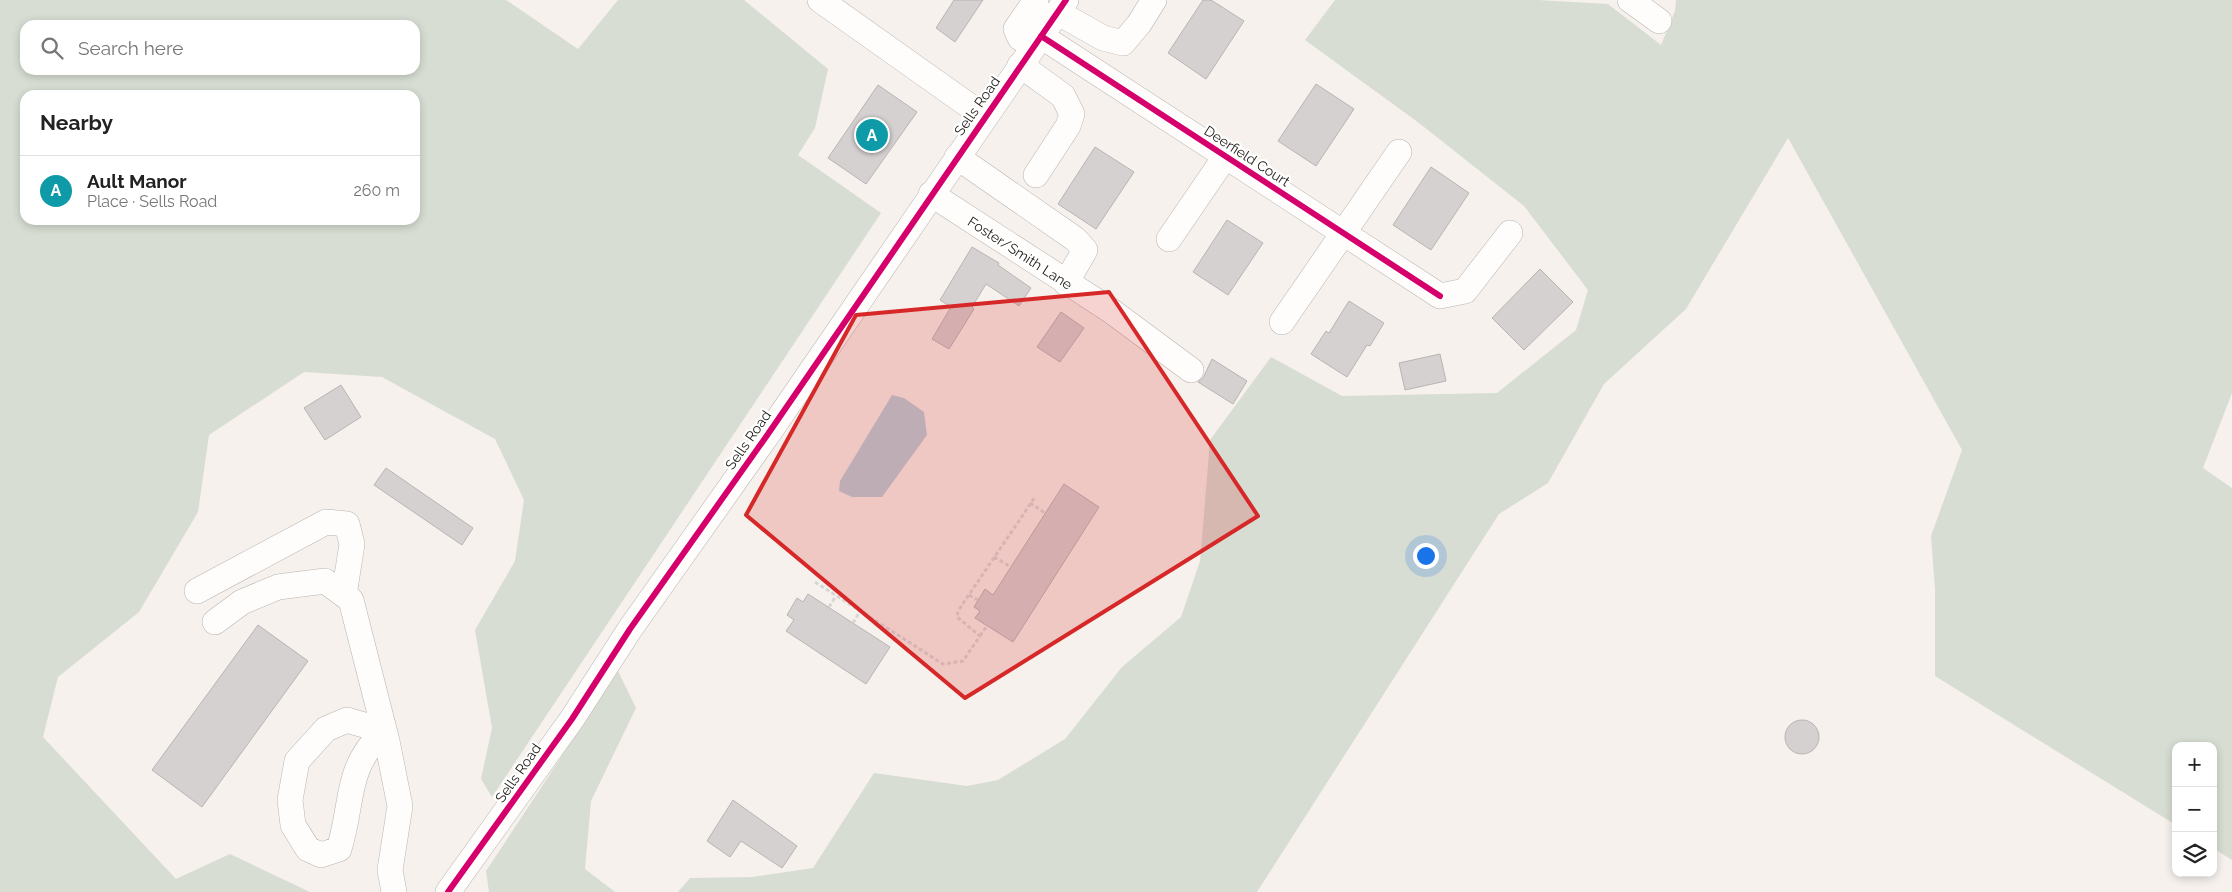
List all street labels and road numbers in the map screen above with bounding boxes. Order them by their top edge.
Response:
street label: Sells Road [951,73,1003,139]
street label: Deerfield Court [1201,122,1293,190]
street label: Foster/Smith Lane [965,213,1075,293]
street label: Sells Road [722,407,774,473]
street label: Sells Road [492,740,544,806]

